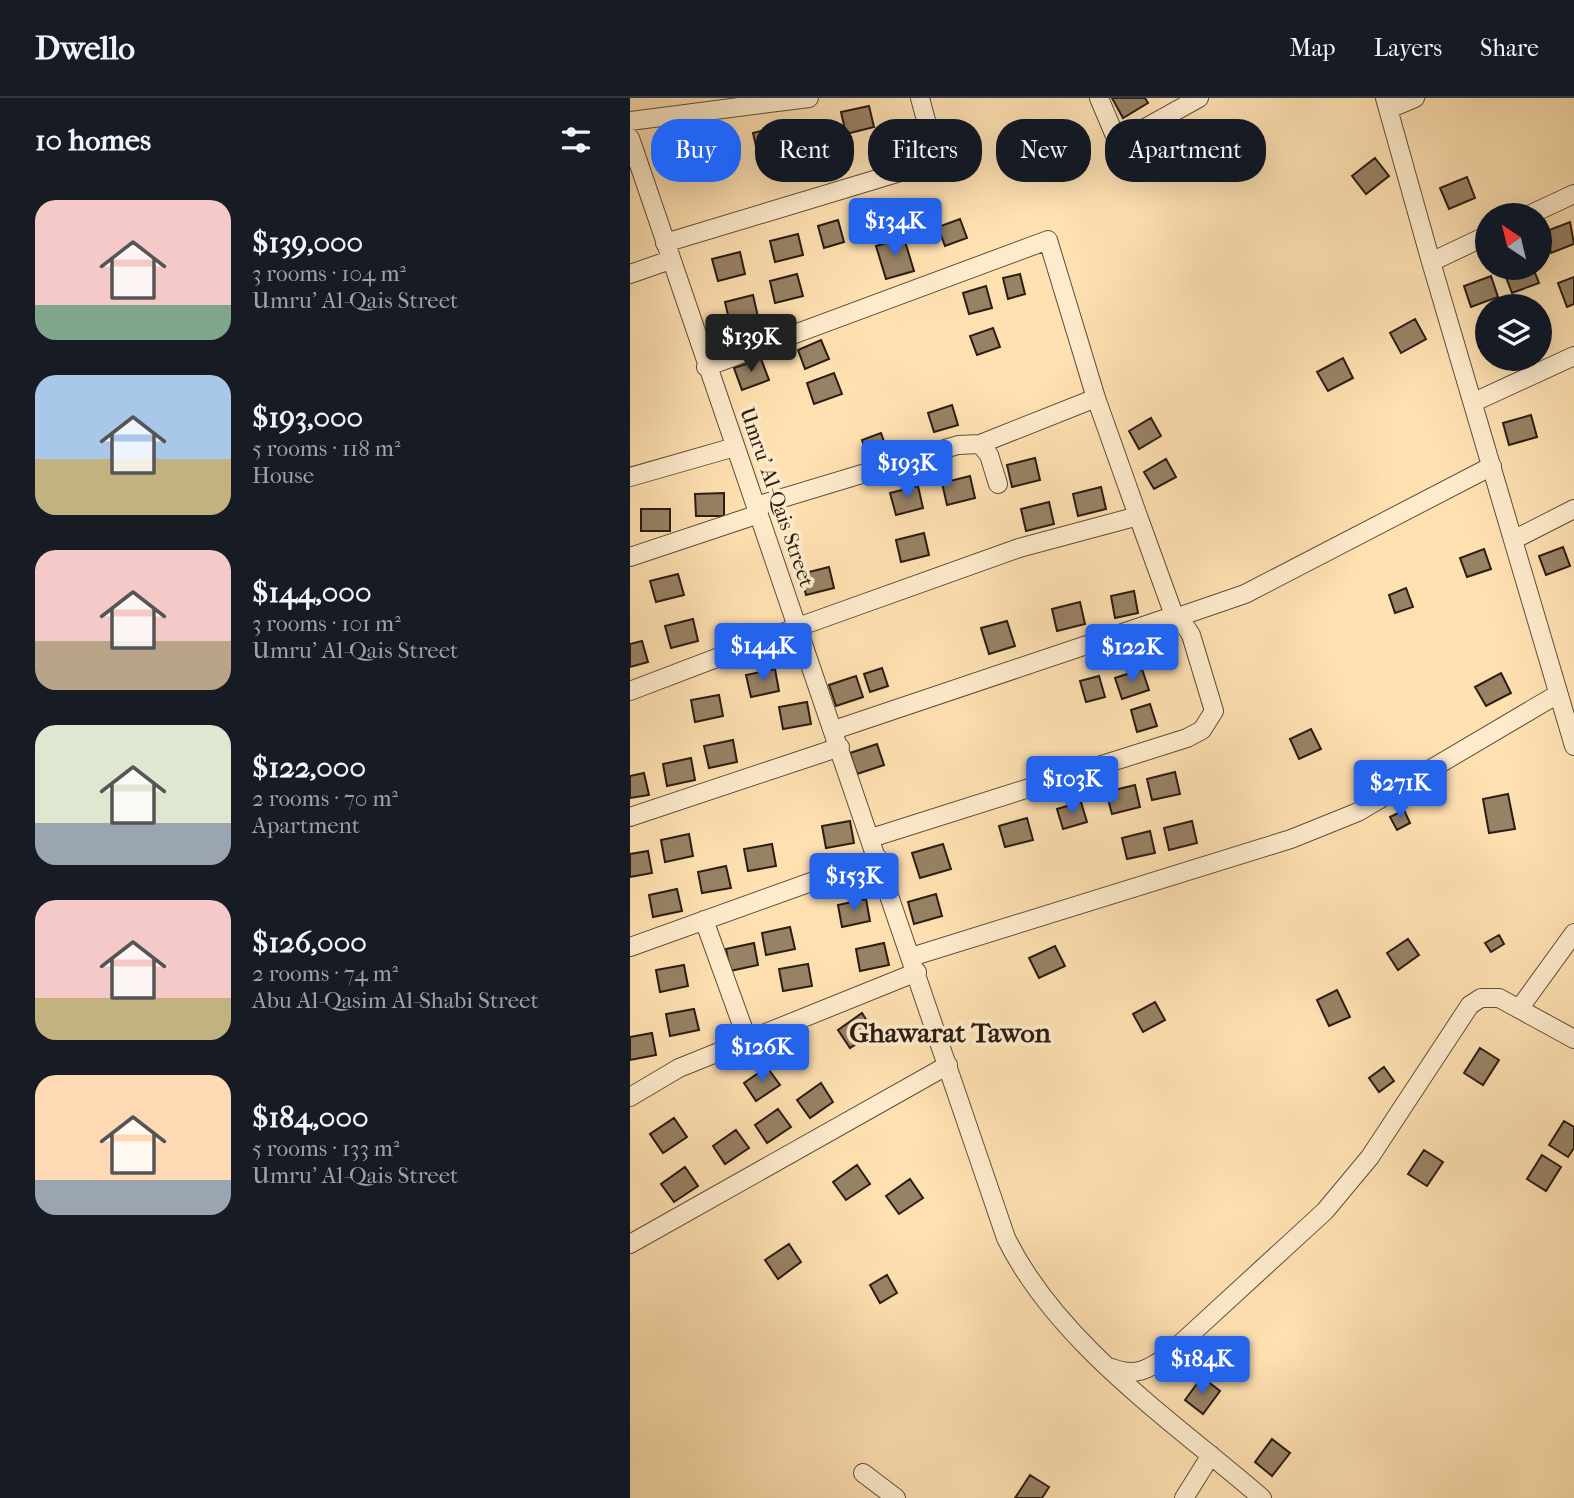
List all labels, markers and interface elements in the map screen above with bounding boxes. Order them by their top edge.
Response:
text: Dwello [35,29,135,68]
text: Map [1290,34,1336,62]
text: Layers [1374,34,1442,62]
text: Share [1480,34,1539,62]
chip: Buy [651,119,741,182]
chip: Rent [755,119,854,182]
chip: Filters [868,119,982,182]
chip: New [996,119,1091,182]
chip: Apartment [1105,119,1266,182]
icon: filters [557,121,595,159]
text: 10 homes [35,123,151,158]
pin: $134K [846,198,944,258]
north arrow [1475,203,1552,280]
map controls [1475,203,1552,371]
text: $134K [865,207,925,234]
text: $139,000 [252,225,363,260]
icon: home [91,228,175,312]
text: 3 rooms · 104 m² [252,260,406,287]
text: Umru' Al-Qais Street [252,287,458,314]
button: layers [1475,294,1552,371]
pin: $139K [702,314,800,374]
text: $139K [721,323,781,350]
text: $193,000 [252,400,363,435]
icon: home [91,403,175,487]
street label: Umru' Al-Qais Street [735,404,819,590]
text: 5 rooms · 118 m² [252,435,400,462]
pin: $193K [858,440,956,500]
text: $193K [877,449,937,476]
text: House [252,462,314,489]
text: $144,000 [252,575,371,610]
icon: home [91,578,175,662]
text: 3 rooms · 101 m² [252,610,401,637]
pin: $144K [714,624,812,683]
pin: $122K [1083,624,1181,684]
text: $144K [731,632,795,659]
text: $122K [1101,633,1163,660]
text: Umru' Al-Qais Street [252,637,458,664]
text: $122,000 [252,750,366,785]
icon: home [91,753,175,837]
pin: $103K [1023,756,1121,816]
pin: $271K [1351,760,1449,820]
text: $103K [1042,765,1102,792]
text: $271K [1370,769,1430,796]
text: 2 rooms · 70 m² [252,785,398,812]
text: Apartment [252,812,360,839]
pin: $153K [805,854,903,913]
text: $153K [826,862,882,889]
text: $126,000 [252,925,367,960]
icon: home [91,928,175,1012]
text: 2 rooms · 74 m² [252,960,398,987]
text: Abu Al-Qasim Al-Shabi Street [252,987,539,1014]
district label: Ghawarat Tawon [849,1016,1052,1049]
pin: $126K [713,1024,811,1084]
text: $126K [731,1033,793,1060]
text: $184,000 [252,1100,369,1135]
icon: home [91,1103,175,1187]
text: 5 rooms · 133 m² [252,1135,399,1162]
text: Umru' Al-Qais Street [252,1162,458,1189]
pin: $184K [1153,1336,1251,1396]
text: $184K [1171,1345,1233,1372]

